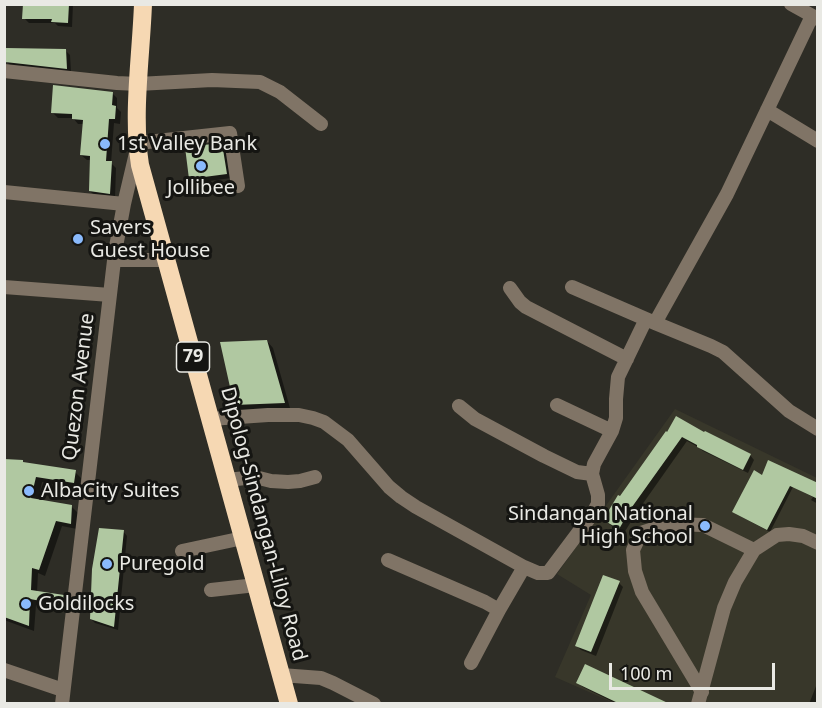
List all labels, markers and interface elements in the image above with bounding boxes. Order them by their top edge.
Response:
place label: 1st Valley Bank [117,132,257,156]
marker: 1st Valley Bank [98,137,112,151]
marker: Jollibee [194,159,208,173]
place label: Jollibee [167,176,235,200]
place label: Savers Guest House [90,216,210,263]
marker: Savers Guest House [71,232,85,246]
street label: Quezon Avenue [58,312,100,462]
road number: 79 [176,342,210,372]
street label: Dipolog-Sindangan-Liloy Road [215,384,311,664]
place label: AlbaCity Suites [41,479,179,503]
marker: AlbaCity Suites [22,484,36,498]
place label: Sindangan National High School [508,502,693,549]
marker: Sindangan National High School [698,519,712,533]
place label: Puregold [119,552,204,576]
marker: Puregold [100,557,114,571]
place label: Goldilocks [38,592,134,616]
marker: Goldilocks [19,597,33,611]
scale bar [612,651,778,689]
text: 100 m [620,661,672,685]

